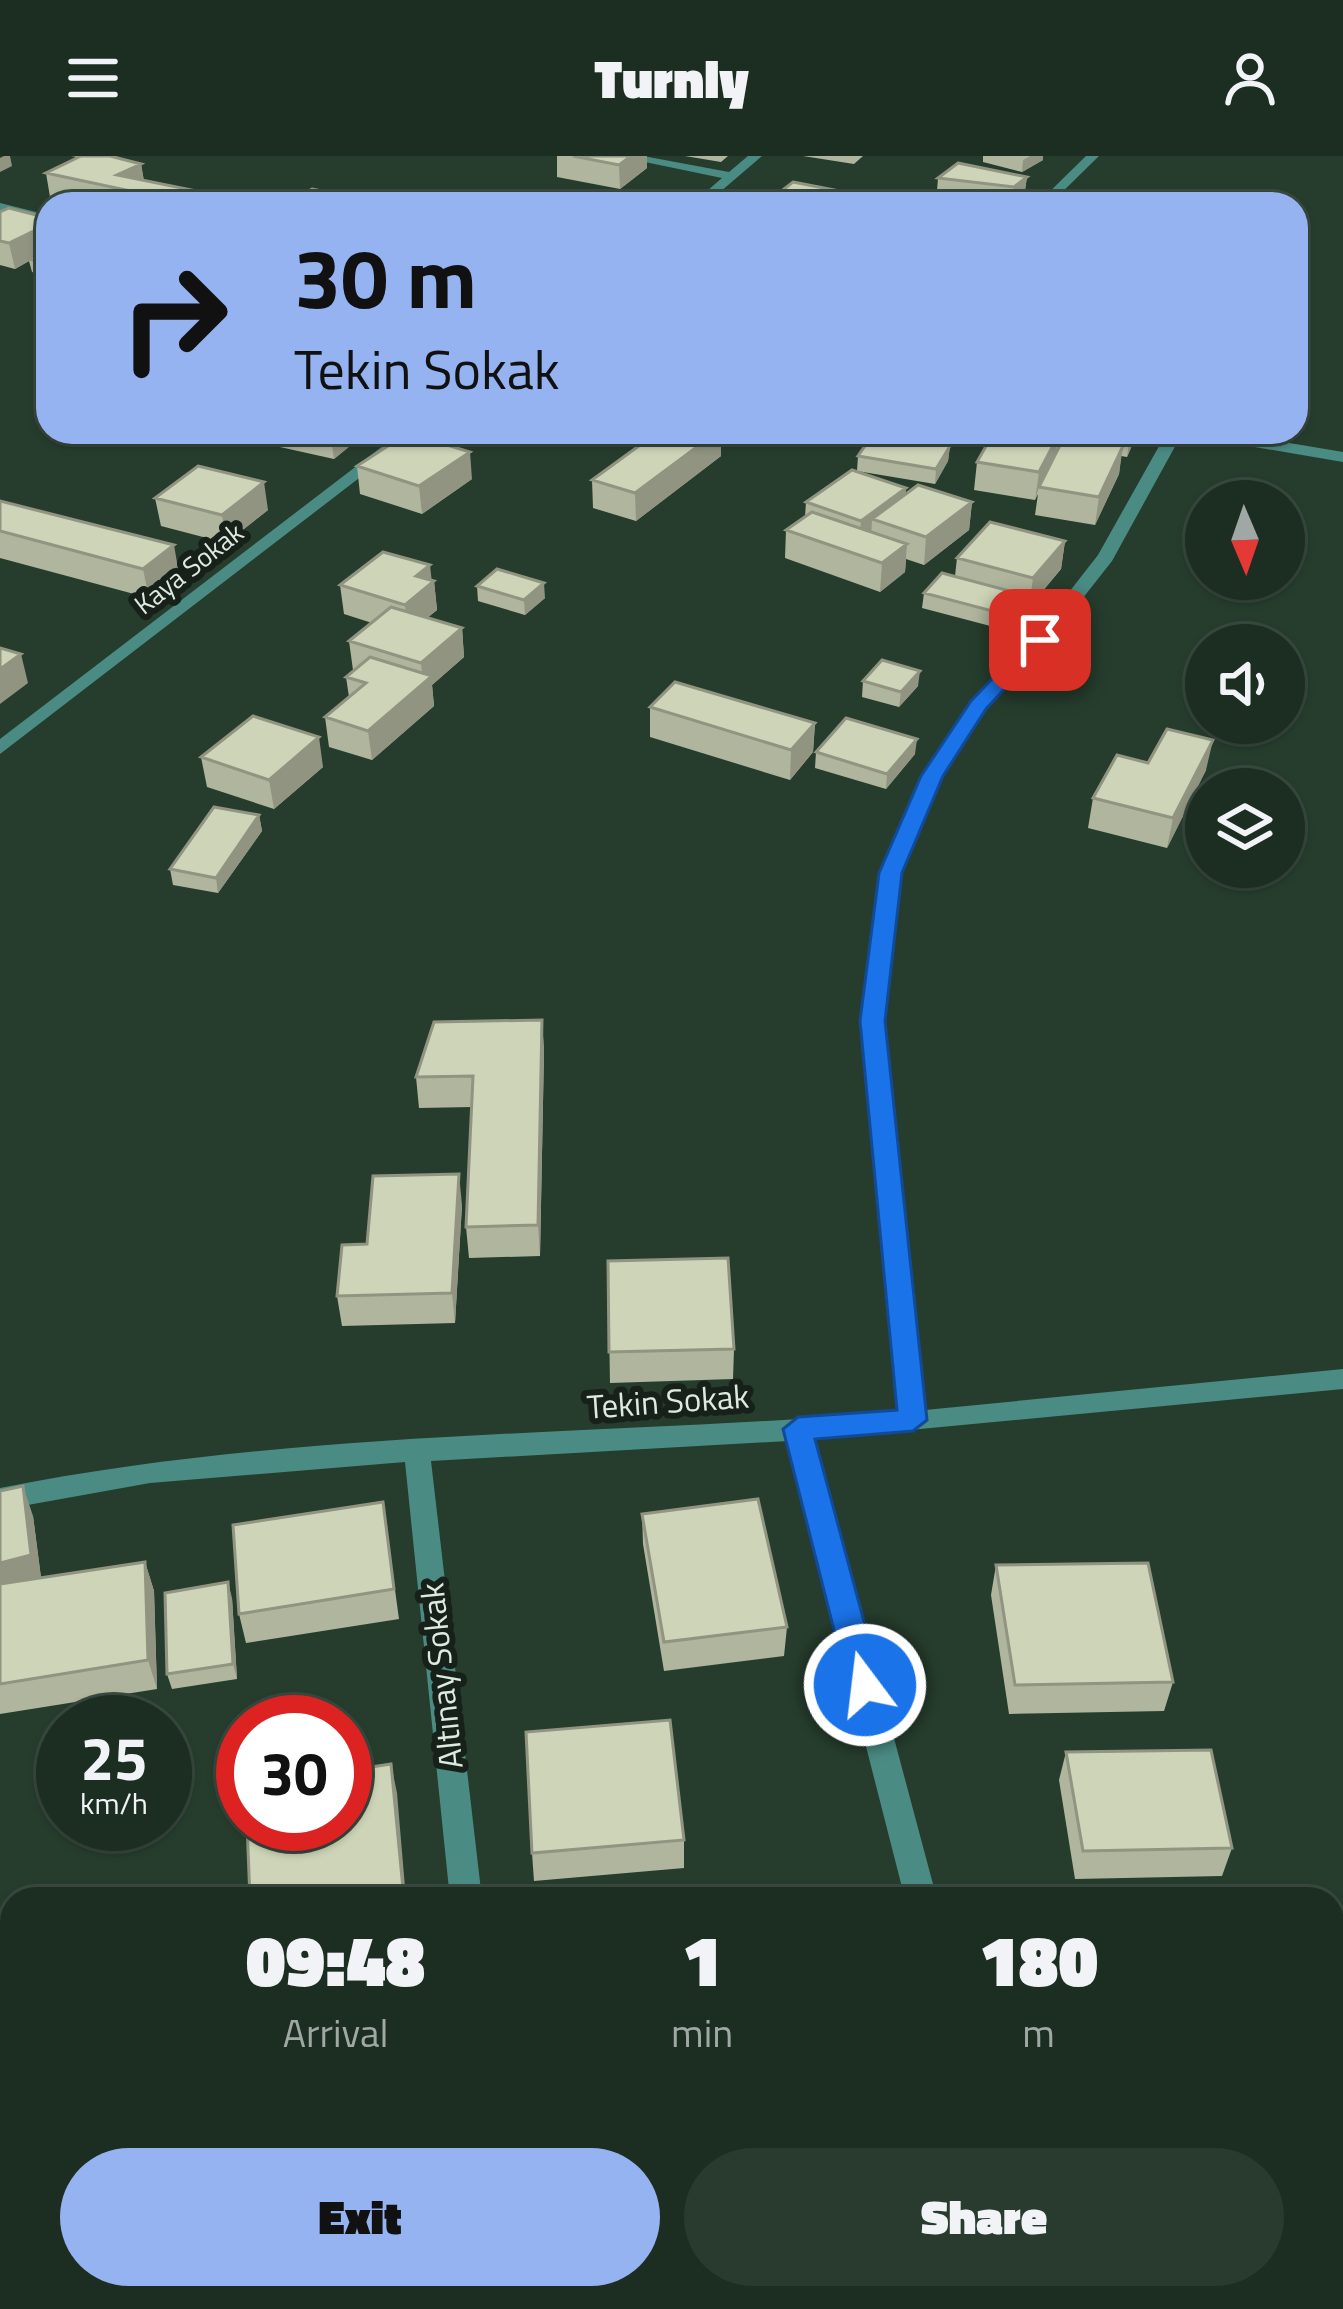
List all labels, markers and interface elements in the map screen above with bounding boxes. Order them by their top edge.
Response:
text: Turnly [594,37,749,119]
icon: menu [60,45,126,111]
icon: person [1217,45,1283,111]
text: 30 m [294,213,477,341]
icon: right [96,240,252,396]
text: Tekin Sokak [294,328,560,410]
north arrow [1185,480,1305,600]
map controls [1185,480,1305,888]
street label: Kaya Sokak [125,512,252,624]
pin [989,589,1091,691]
icon: arrive [1007,607,1073,673]
button: sound [1185,624,1305,744]
button: layers [1185,768,1305,888]
street label: Tekin Sokak [585,1370,751,1432]
street label: Altınay Sokak [406,1580,476,1771]
position arrow [802,1622,928,1748]
speed limit sign: 30 [216,1695,372,1851]
text: 25 [80,1712,148,1803]
text: km/h [80,1780,148,1826]
text: 09:48 [246,1904,425,2014]
text: 1 [682,1904,722,2014]
text: 180 [979,1904,1098,2014]
text: Arrival [283,2003,388,2062]
text: min [671,2003,733,2062]
text: m [1022,2003,1055,2062]
button: Exit [60,2148,660,2286]
button: Share [684,2148,1284,2286]

